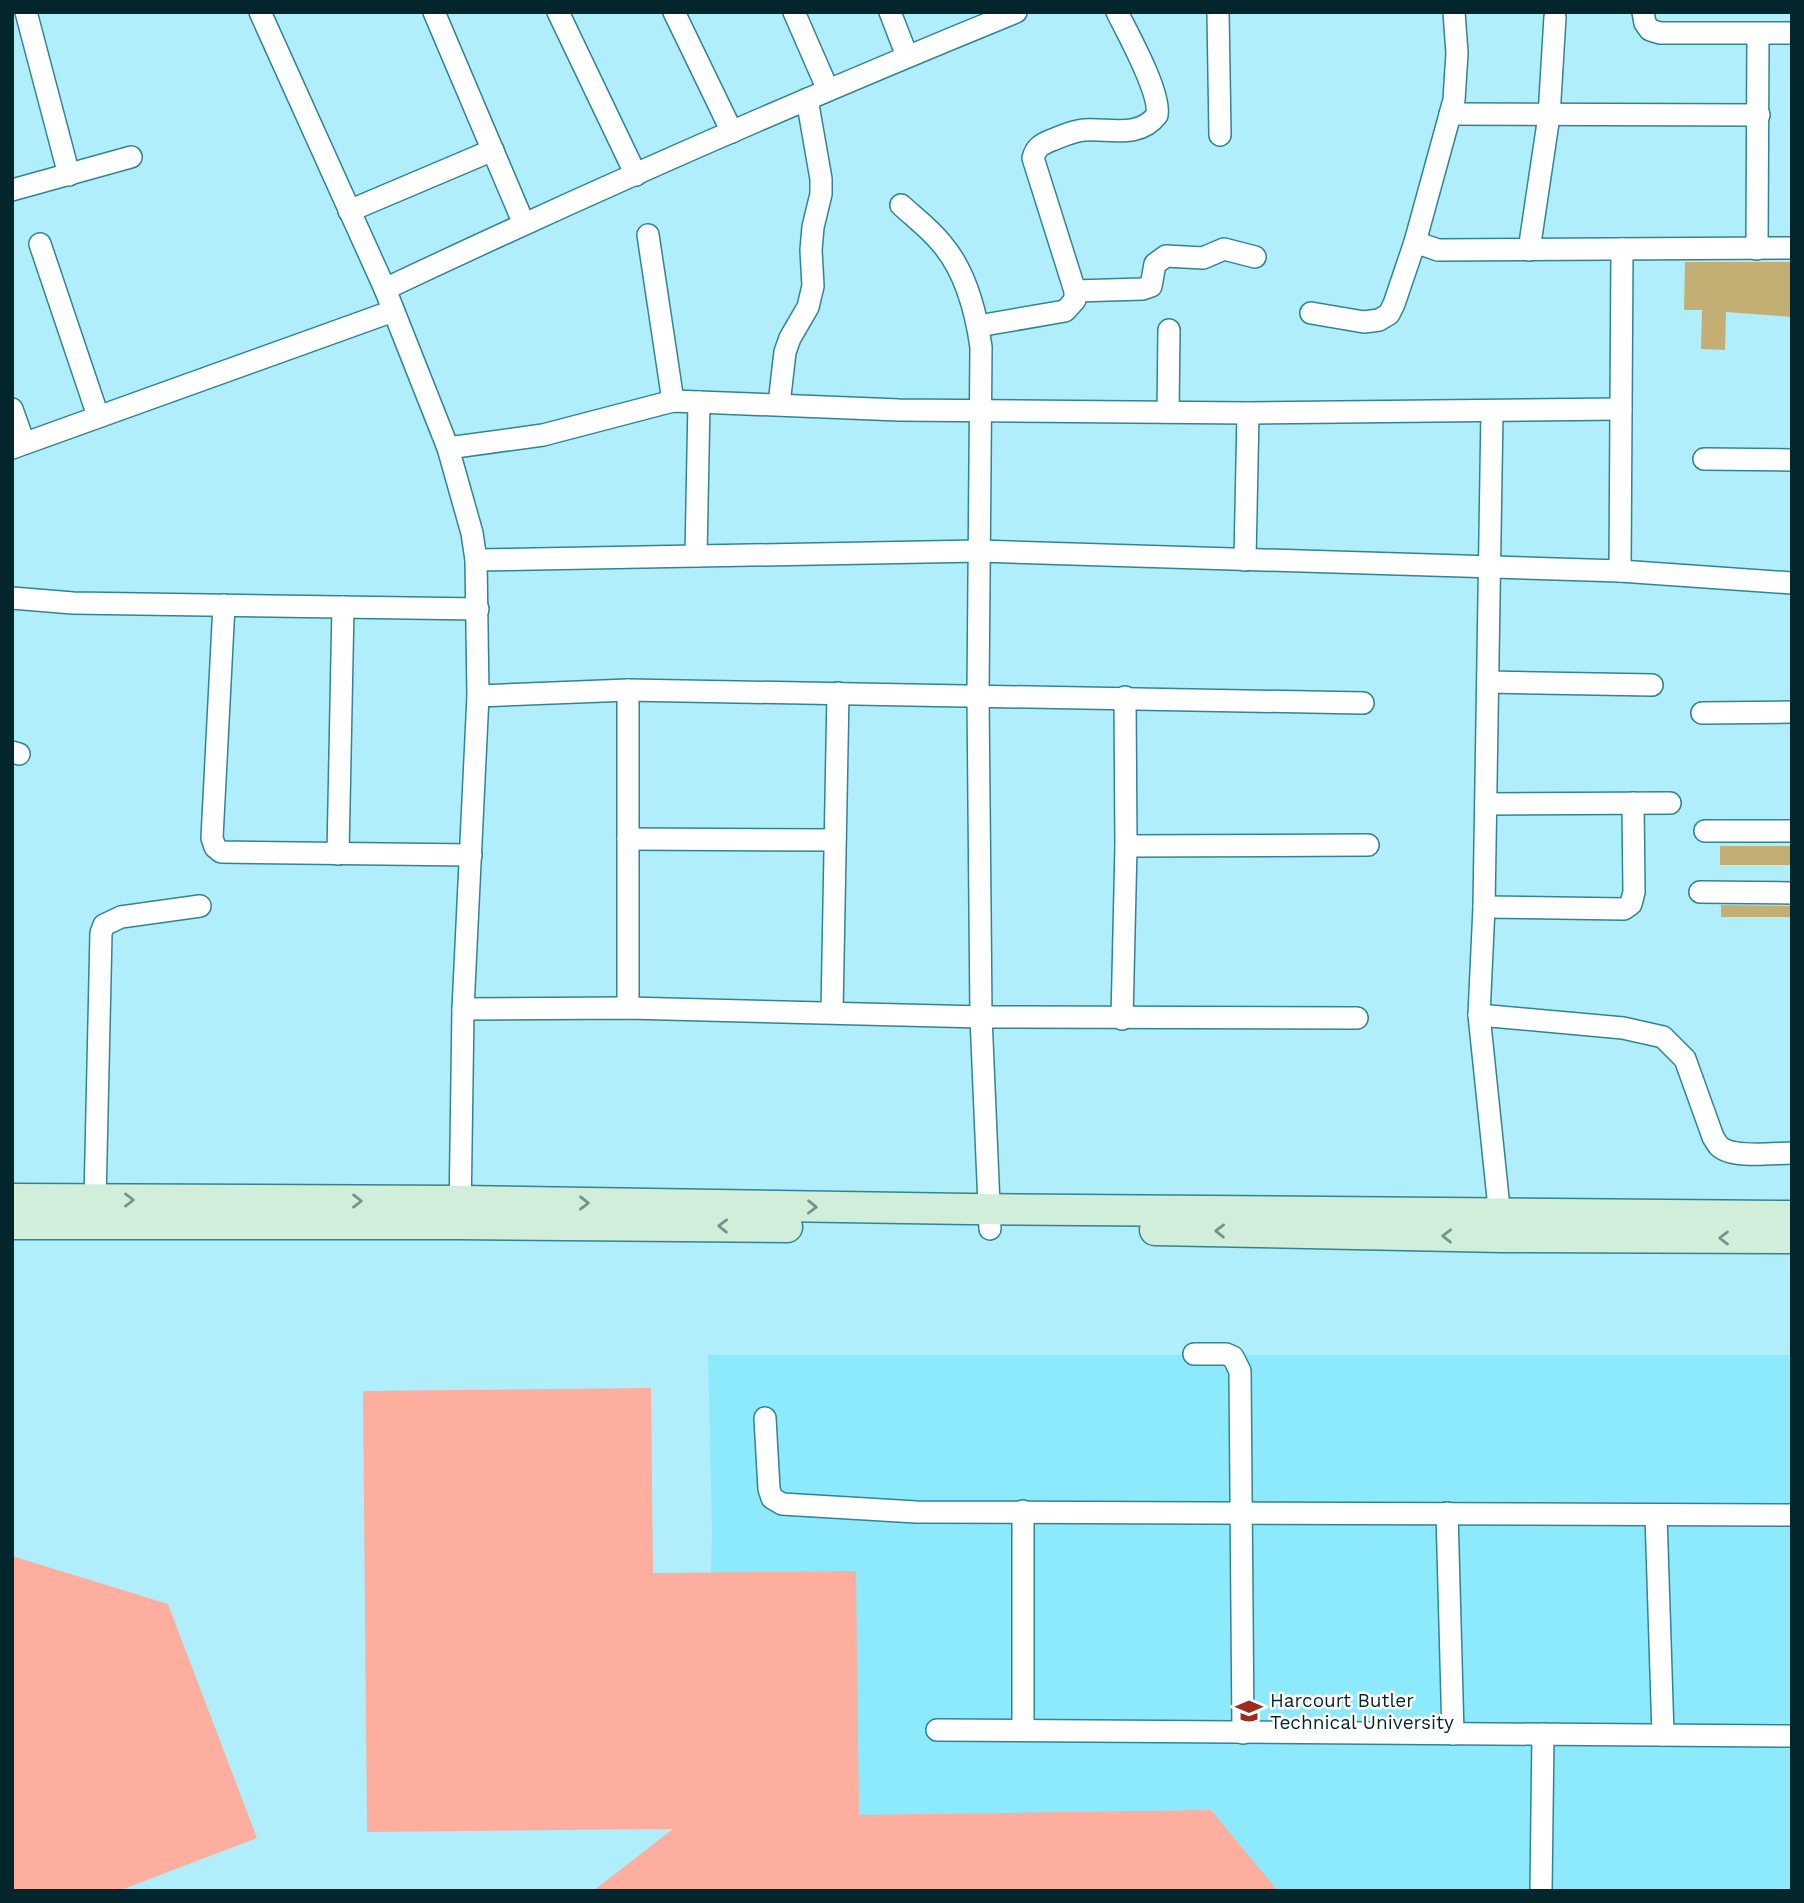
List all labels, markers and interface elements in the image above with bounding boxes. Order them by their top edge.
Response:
one-way arrow [125,1192,135,1208]
one-way arrow [352,1193,363,1209]
one-way arrow [580,1195,590,1211]
one-way arrow [807,1199,818,1215]
one-way arrow [717,1219,728,1234]
one-way arrow [1214,1224,1225,1239]
one-way arrow [1441,1228,1452,1243]
one-way arrow [1718,1230,1728,1246]
place label: Harcourt Butler Technical University [1270,1689,1454,1734]
school or university icon: Harcourt Butler Technical University [1234,1696,1264,1726]

